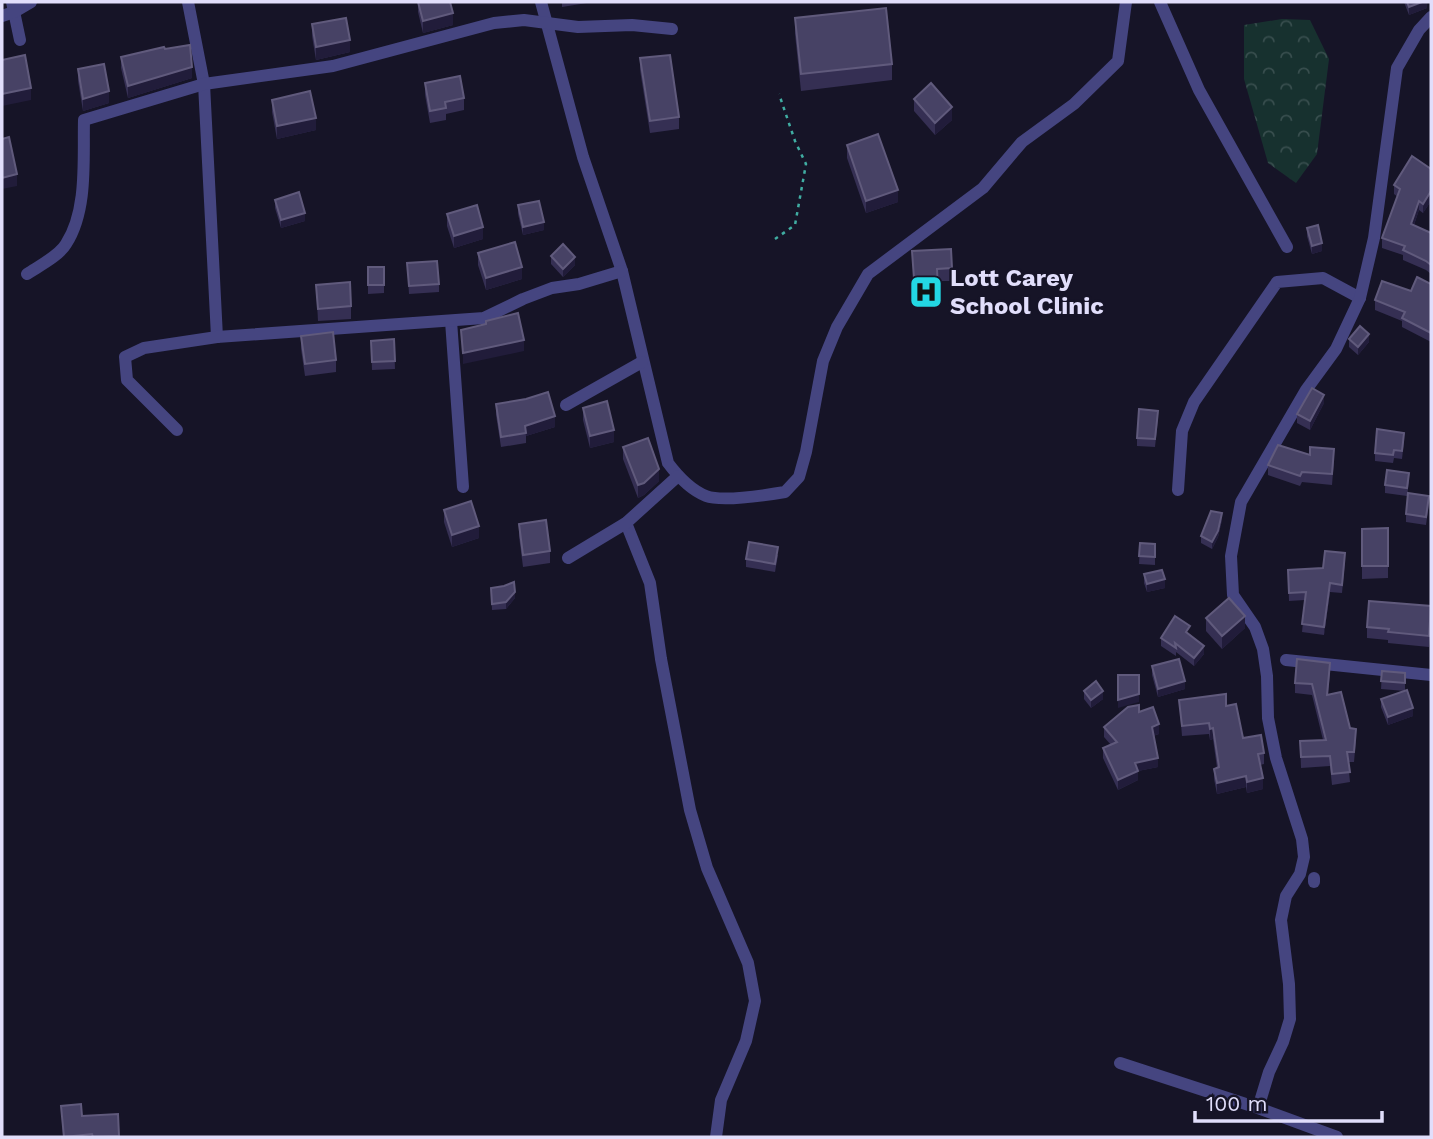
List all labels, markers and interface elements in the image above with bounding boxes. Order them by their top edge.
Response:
place label: Lott Carey School Clinic [950,264,1104,320]
hospital icon: Lott Carey School Clinic [907,273,945,311]
scale bar [1195,1080,1382,1124]
text: 100 m [1206,1091,1268,1116]

